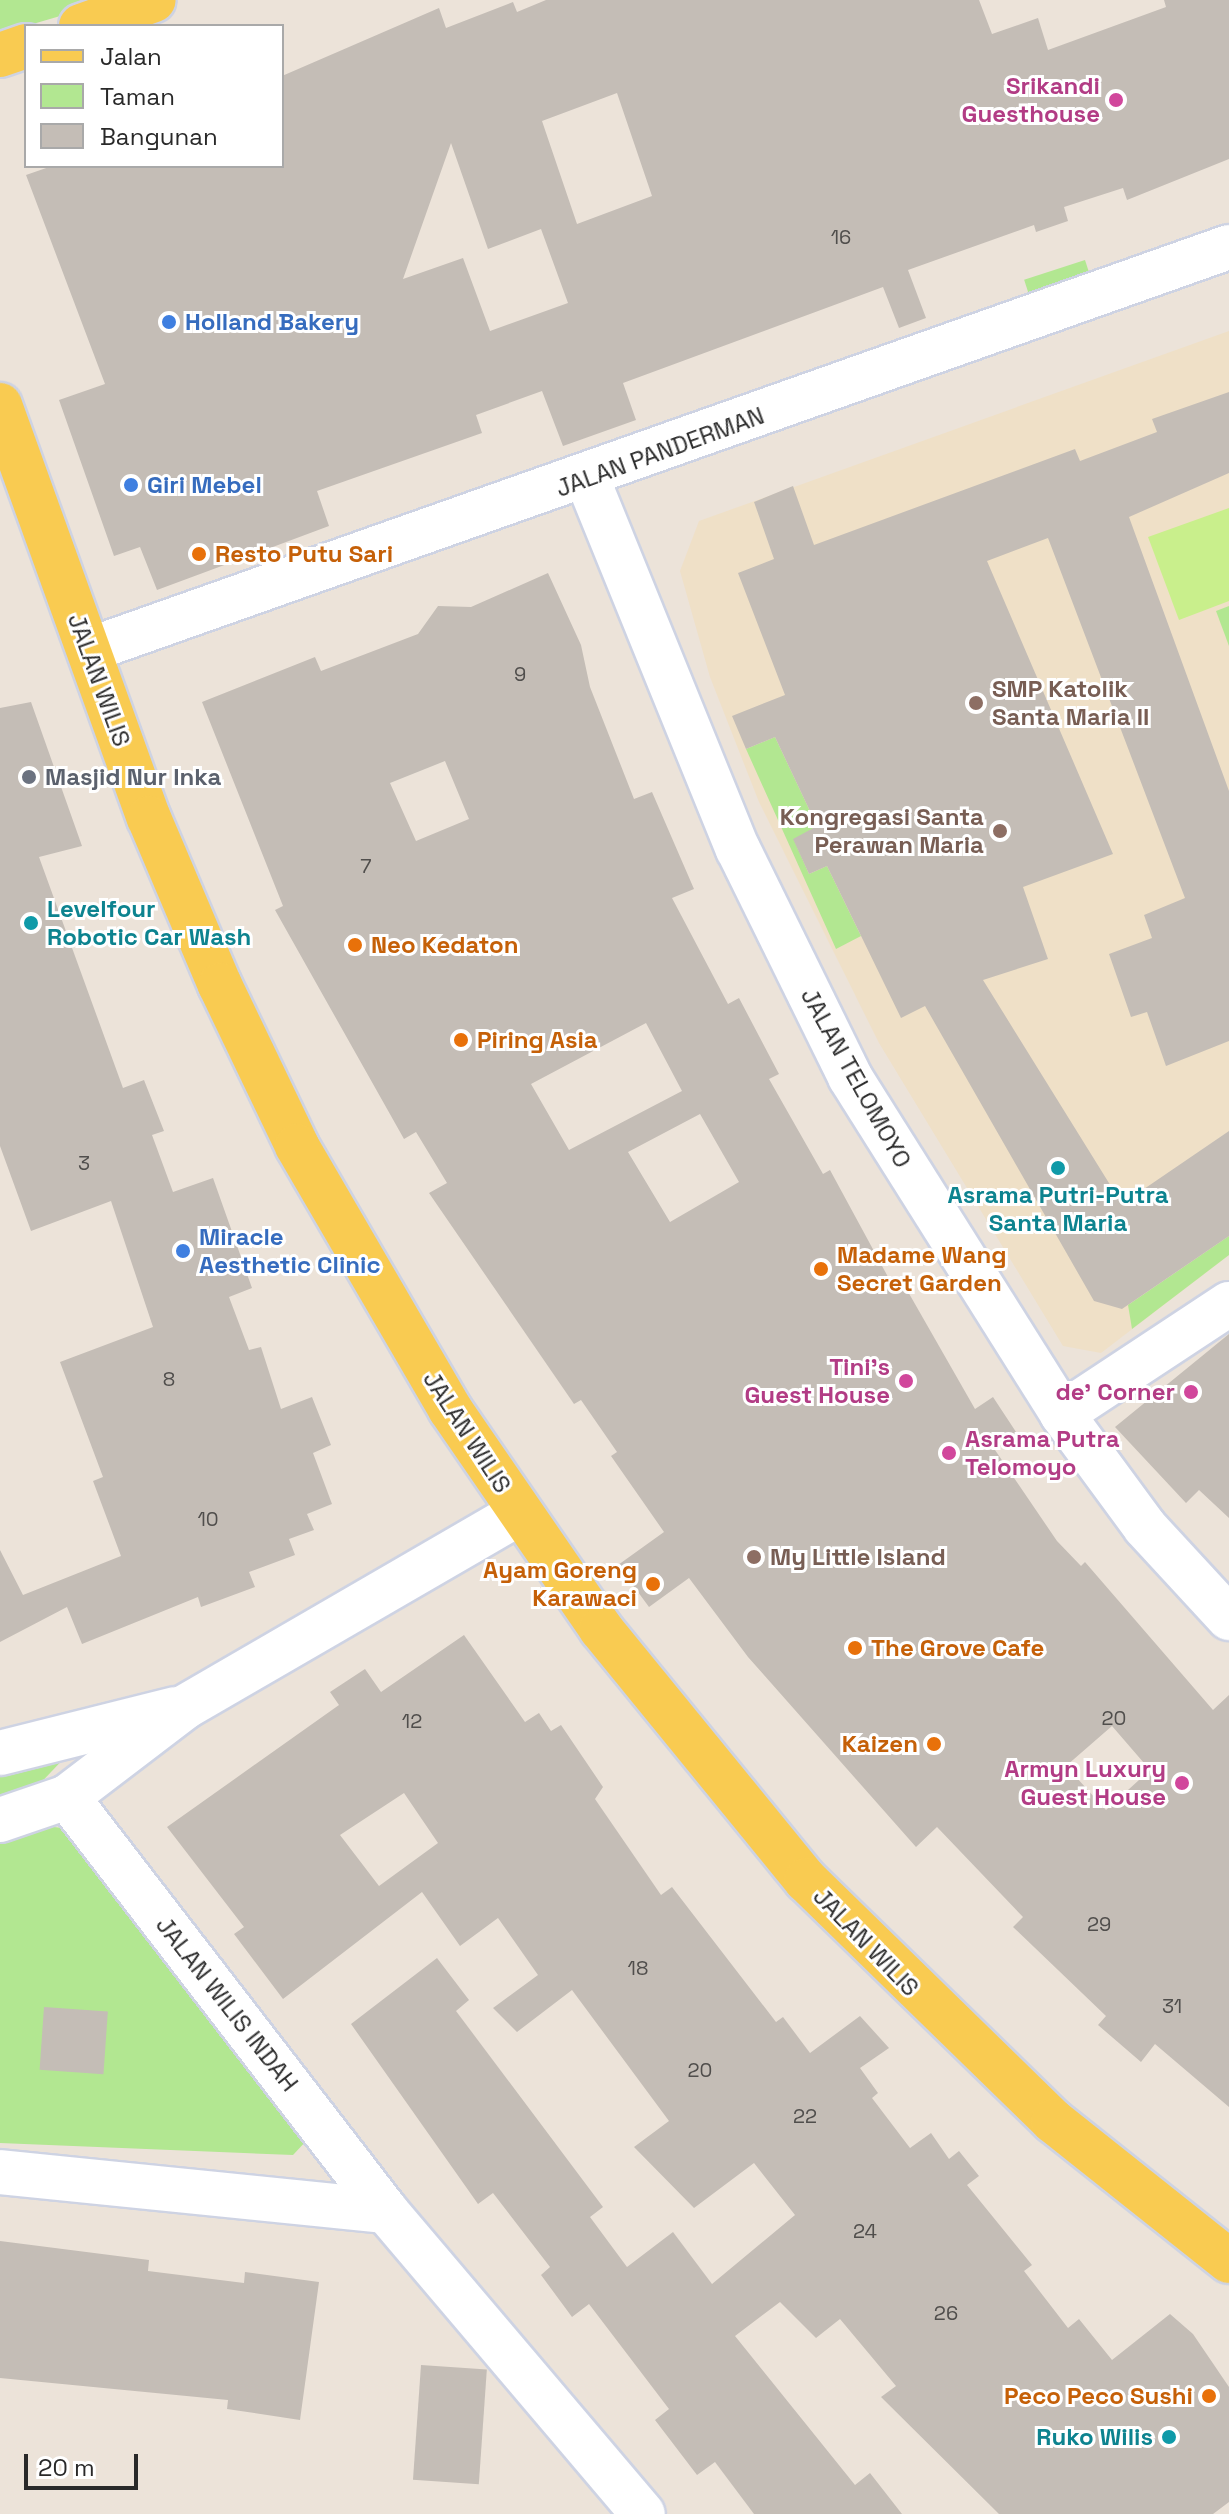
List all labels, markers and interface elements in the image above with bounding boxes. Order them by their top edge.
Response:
legend [24,24,284,168]
text: Jalan [100,41,162,72]
place label: Srikandi Guesthouse [962,72,1100,128]
text: Taman [100,81,175,112]
marker: Srikandi Guesthouse [1107,91,1125,109]
text: Bangunan [100,121,218,152]
house number: 16 [831,225,851,249]
place label: Holland Bakery [185,308,359,336]
marker: Holland Bakery [160,313,178,331]
street label: JALAN PANDERMAN [552,401,768,503]
place label: Giri Mebel [147,471,262,499]
marker: Giri Mebel [122,476,140,494]
place label: Resto Putu Sari [215,540,393,568]
marker: Resto Putu Sari [190,545,208,563]
street label: JALAN WILIS [62,610,136,750]
house number: 9 [514,662,526,686]
place label: SMP Katolik Santa Maria II [992,675,1149,731]
marker: SMP Katolik Santa Maria II [967,694,985,712]
place label: Masjid Nur Inka [45,763,221,791]
marker: Masjid Nur Inka [20,768,38,786]
place label: Kongregasi Santa Perawan Maria [780,803,984,859]
marker: Kongregasi Santa Perawan Maria [991,822,1009,840]
house number: 7 [360,854,372,878]
place label: Levelfour Robotic Car Wash [47,895,251,951]
marker: Levelfour Robotic Car Wash [22,914,40,932]
place label: Neo Kedaton [371,931,519,959]
marker: Neo Kedaton [346,936,364,954]
street label: JALAN TELOMOYO [795,983,917,1173]
place label: Piring Asia [477,1026,598,1054]
marker: Piring Asia [452,1031,470,1049]
house number: 3 [78,1151,90,1175]
marker: Asrama Putri-Putra Santa Maria [1049,1159,1067,1177]
place label: Asrama Putri-Putra Santa Maria [947,1181,1169,1237]
place label: Miracle Aesthetic Clinic [199,1223,381,1279]
place label: Madame Wang Secret Garden [837,1241,1007,1297]
marker: Miracle Aesthetic Clinic [174,1242,192,1260]
marker: Madame Wang Secret Garden [812,1260,830,1278]
place label: Tini’s Guest House [744,1353,890,1409]
street label: JALAN WILIS [417,1366,517,1498]
house number: 8 [163,1367,175,1391]
marker: Tini’s Guest House [897,1372,915,1390]
place label: de' Corner [1055,1378,1175,1406]
marker: de' Corner [1182,1383,1200,1401]
place label: Asrama Putra Telomoyo [965,1425,1120,1481]
marker: Asrama Putra Telomoyo [940,1444,958,1462]
house number: 10 [197,1507,219,1531]
place label: My Little Island [770,1543,946,1571]
marker: My Little Island [745,1548,763,1566]
place label: Ayam Goreng Karawaci [483,1556,637,1612]
marker: Ayam Goreng Karawaci [644,1575,662,1593]
place label: The Grove Cafe [871,1634,1044,1662]
marker: The Grove Cafe [846,1639,864,1657]
house number: 20 [1102,1706,1126,1730]
house number: 12 [402,1709,422,1733]
place label: Kaizen [842,1730,918,1758]
marker: Kaizen [925,1735,943,1753]
place label: Armyn Luxury Guest House [1004,1755,1166,1811]
marker: Armyn Luxury Guest House [1173,1774,1191,1792]
street label: JALAN WILIS [807,1882,925,2002]
street label: JALAN WILIS INDAH [150,1911,304,2097]
house number: 29 [1087,1912,1111,1936]
house number: 18 [628,1956,648,1980]
house number: 31 [1162,1994,1182,2018]
house number: 20 [688,2058,712,2082]
house number: 22 [793,2104,817,2128]
house number: 24 [853,2219,877,2243]
house number: 26 [934,2301,958,2325]
place label: Peco Peco Sushi [1004,2382,1193,2410]
marker: Peco Peco Sushi [1200,2387,1218,2405]
place label: Ruko Wilis [1036,2423,1153,2451]
marker: Ruko Wilis [1160,2428,1178,2446]
scale bar [28,2438,142,2488]
text: 20 m [38,2452,95,2483]

